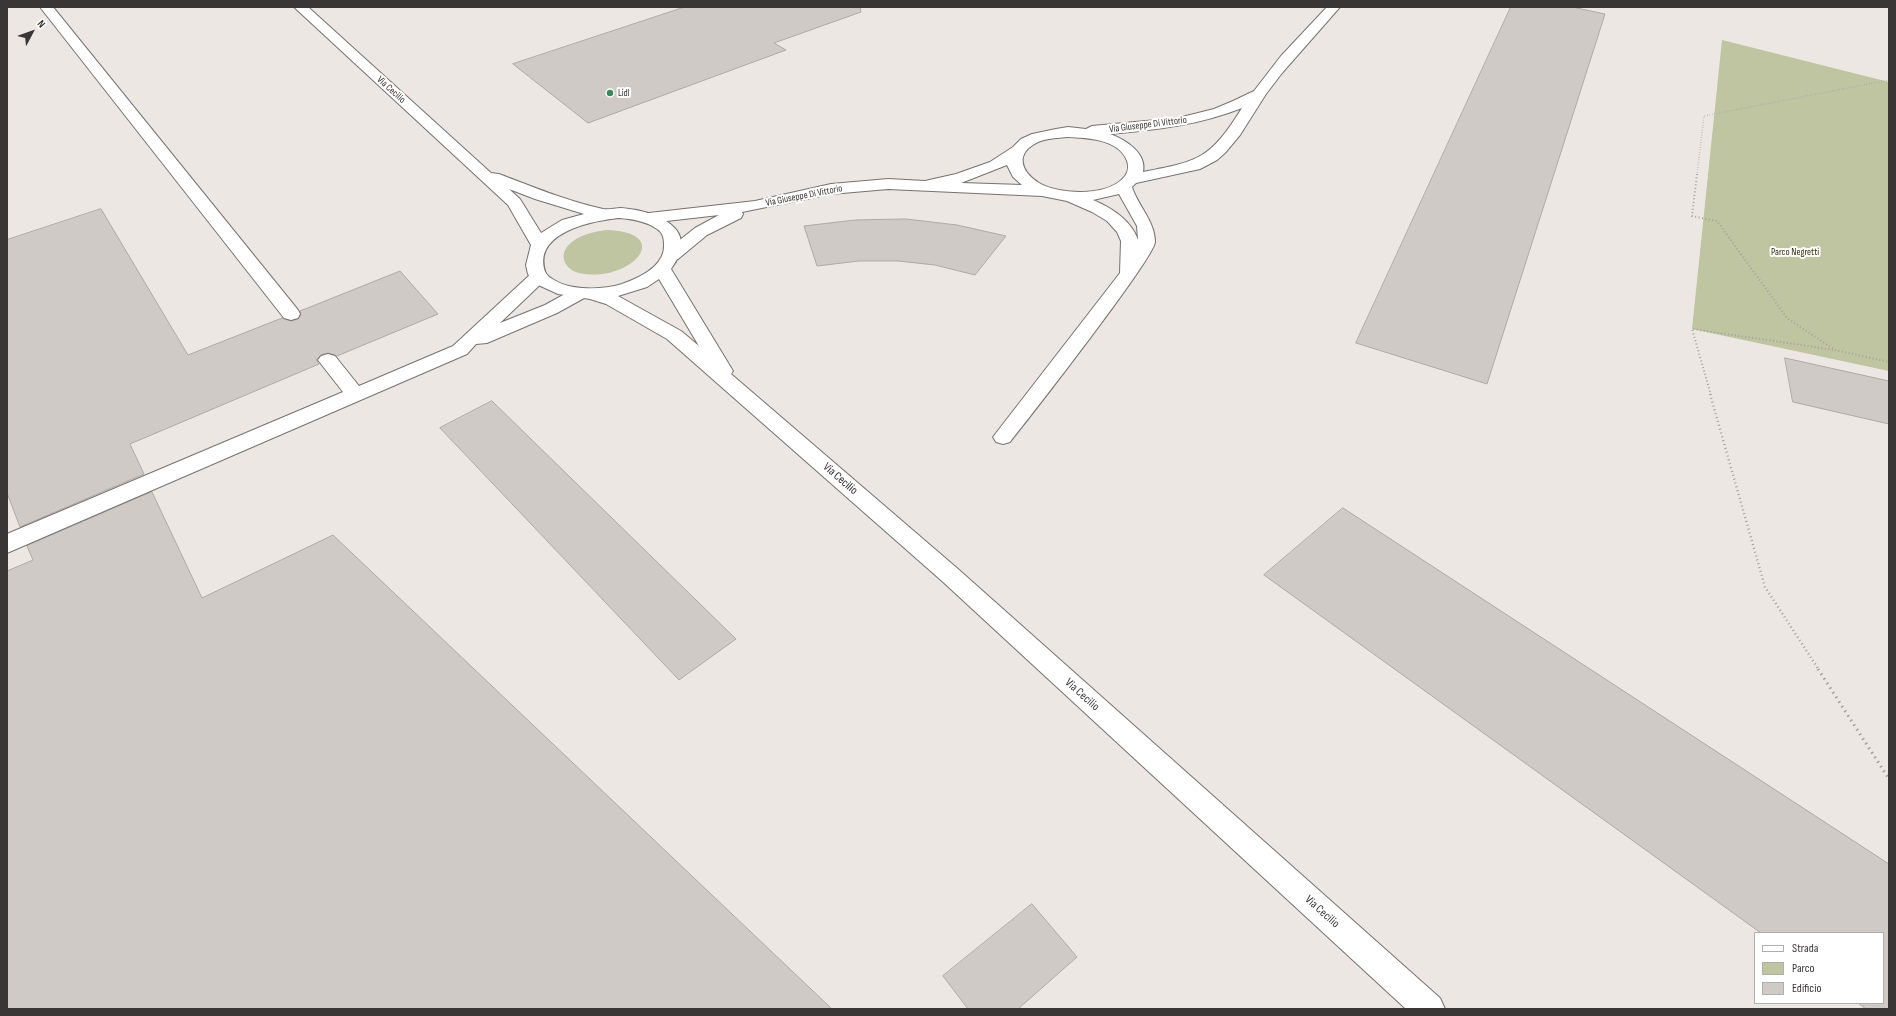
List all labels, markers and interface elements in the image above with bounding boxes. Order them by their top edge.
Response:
north arrow [12,12,52,52]
text: N [35,17,48,30]
street label: Via Cecilio [374,74,408,106]
place label: Lidl [618,87,630,99]
marker: Lidl [605,88,615,98]
street label: Via Giuseppe Di Vittorio [1108,114,1188,136]
street label: Via Giuseppe Di Vittorio [765,183,843,209]
park label: Parco Negretti [1771,246,1819,258]
street label: Via Cecilio [820,460,860,498]
street label: Via Cecilio [1062,676,1102,714]
street label: Via Cecilio [1302,893,1342,931]
legend [1754,932,1884,1004]
text: Strada [1792,941,1818,956]
text: Parco [1792,961,1815,976]
text: Edificio [1792,981,1821,996]

